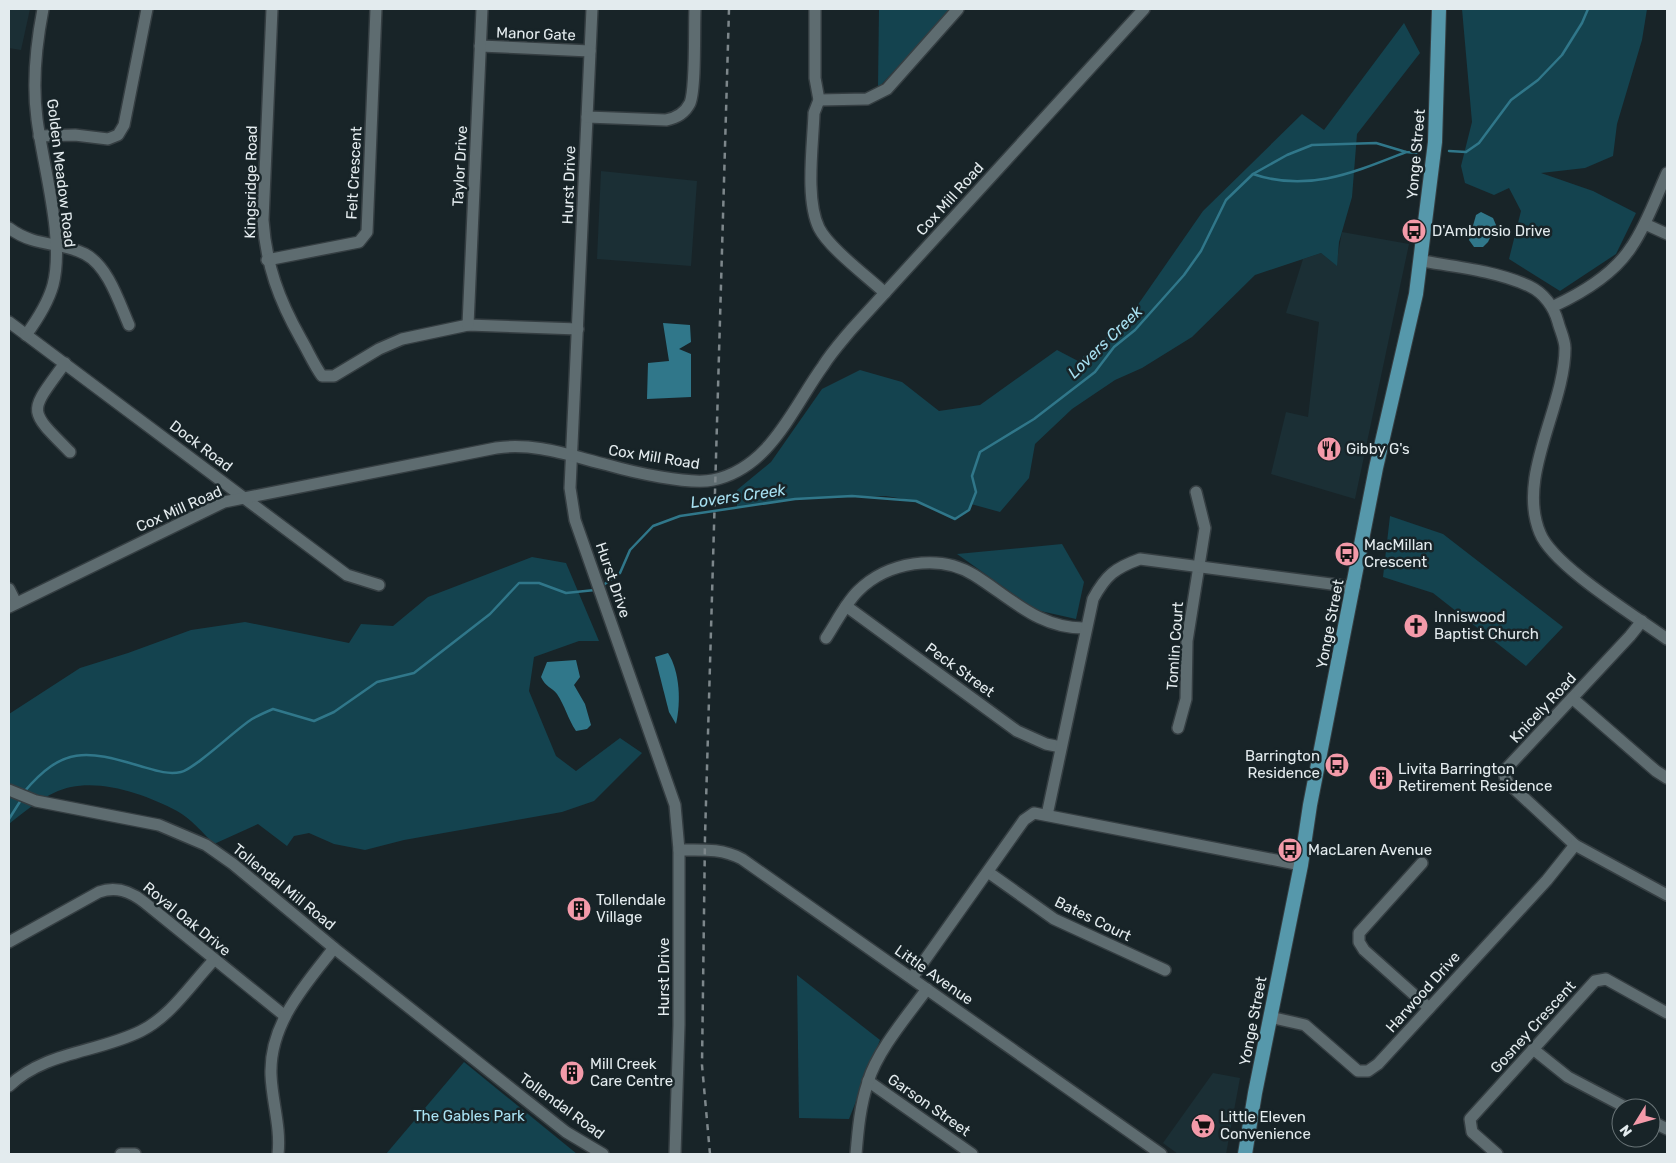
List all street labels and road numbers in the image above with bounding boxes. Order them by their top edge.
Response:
street label: Manor Gate [496,24,576,44]
street label: Golden Meadow Road [43,98,79,248]
street label: Yonge Street [1403,108,1429,200]
street label: Kingsridge Road [241,125,261,239]
street label: Taylor Drive [449,125,471,207]
street label: Felt Crescent [343,126,365,220]
street label: Hurst Drive [559,145,579,225]
street label: Cox Mill Road [912,159,988,239]
street label: Dock Road [166,417,236,475]
street label: Cox Mill Road [607,441,701,473]
street label: Cox Mill Road [133,482,225,536]
street label: Hurst Drive [592,540,634,620]
street label: Yonge Street [1313,578,1347,670]
street label: Tomlin Court [1163,601,1187,691]
street label: Peck Street [922,639,998,701]
street label: Knicely Road [1506,669,1580,747]
street label: Tollendal Mill Road [229,840,339,934]
street label: Royal Oak Drive [140,878,234,960]
street label: Bates Court [1052,893,1134,945]
street label: Hurst Drive [655,938,673,1016]
street label: Little Avenue [891,941,977,1009]
street label: Harwood Drive [1382,948,1464,1036]
street label: Yonge Street [1236,975,1270,1067]
street label: Gosney Crescent [1487,977,1579,1077]
street label: Tollendal Road [516,1069,608,1143]
street label: Garson Street [884,1070,974,1140]

